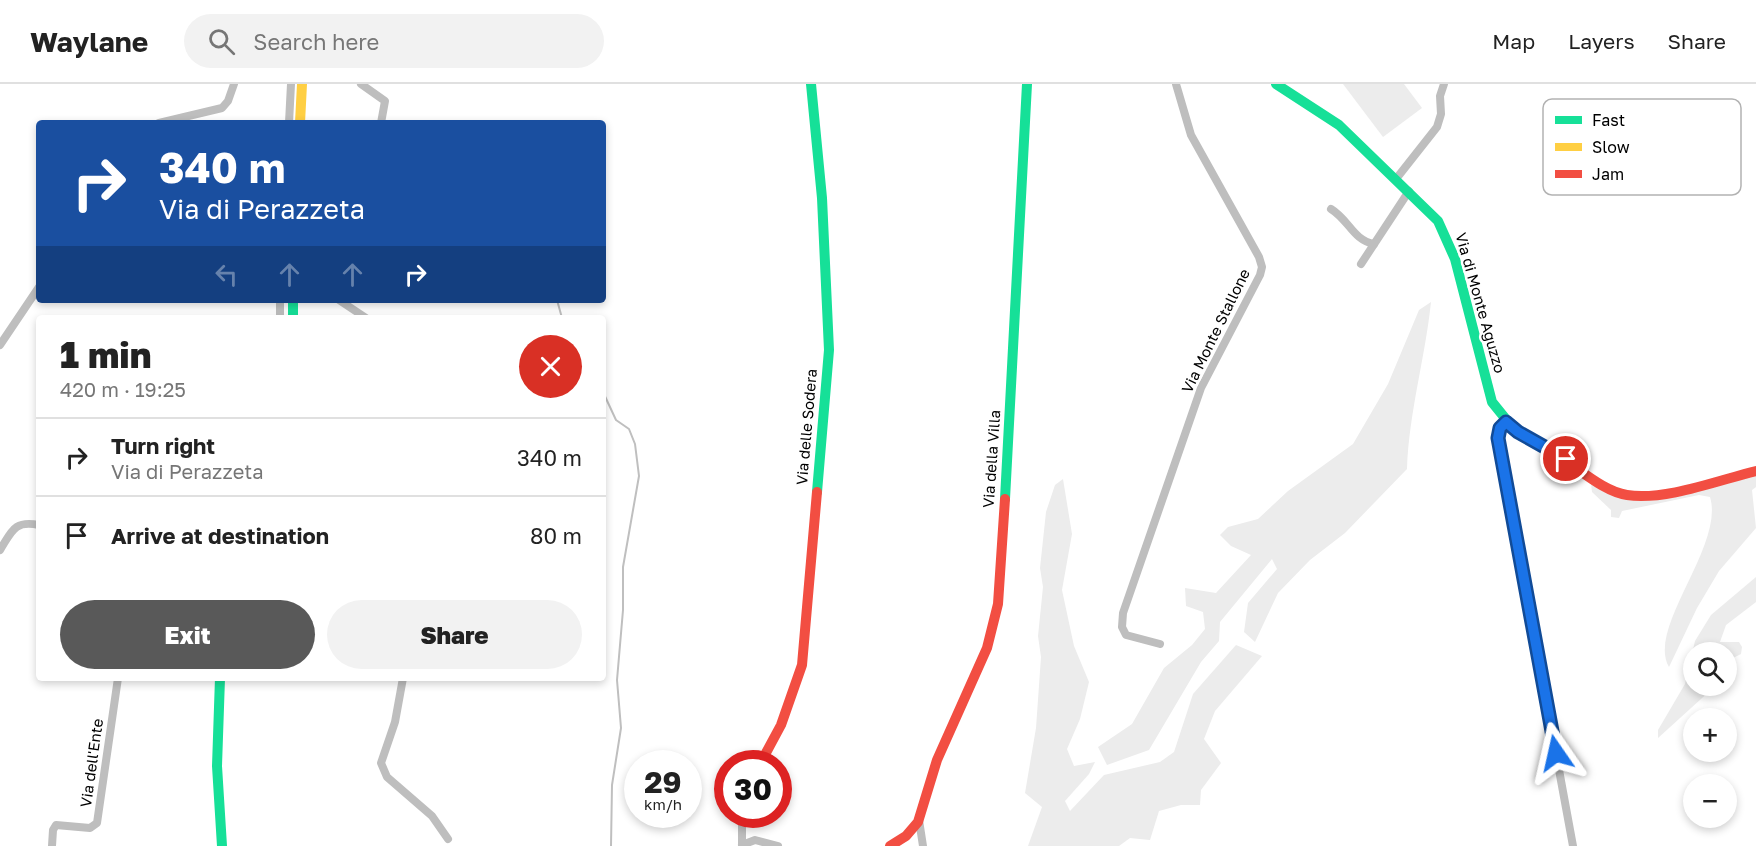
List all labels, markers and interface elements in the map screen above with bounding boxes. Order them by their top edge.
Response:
search box [184,14,604,68]
text: Waylane [30,25,148,58]
icon: search [205,25,238,58]
text: Search here [253,28,379,55]
text: Map [1492,28,1535,54]
text: Layers [1568,28,1635,54]
text: Share [1668,28,1726,54]
legend [1543,99,1741,195]
text: Fast [1592,110,1625,130]
text: Slow [1592,137,1630,157]
text: 340 m [159,142,285,192]
icon: right [60,144,138,222]
text: Jam [1592,164,1624,184]
text: Via di Perazzeta [159,193,365,225]
street label: Via di Monte Aguzzo [1452,230,1510,375]
icon: left [210,258,243,291]
icon: ahead [273,258,306,291]
icon: ahead [336,258,369,291]
icon: right [399,258,432,291]
street label: Via Monte Stallone [1177,265,1253,396]
text: 1 min [60,333,151,376]
button: close [519,335,582,398]
street label: Via delle Sodera [792,368,820,486]
text: 420 m · 19:25 [60,377,186,401]
street label: Via della Villa [979,409,1003,509]
text: Turn right [111,432,215,459]
pin [1540,433,1591,484]
icon: right [60,441,93,474]
icon: arrive [1549,442,1582,475]
text: 340 m [517,444,582,471]
text: Via di Perazzeta [111,459,264,483]
icon: arrive [60,519,93,552]
text: Arrive at destination [111,522,329,549]
text: 80 m [530,522,582,549]
button: Exit [60,600,315,669]
button: Share [327,600,582,669]
map controls [1683,642,1737,828]
button: search [1683,642,1737,696]
button: + [1683,708,1737,762]
street label: Via dell'Ente [76,717,106,808]
position arrow [1524,721,1588,785]
speed limit sign: 30 [714,750,792,828]
text: 29 [644,764,682,800]
button: − [1683,774,1737,828]
text: km/h [644,795,682,813]

